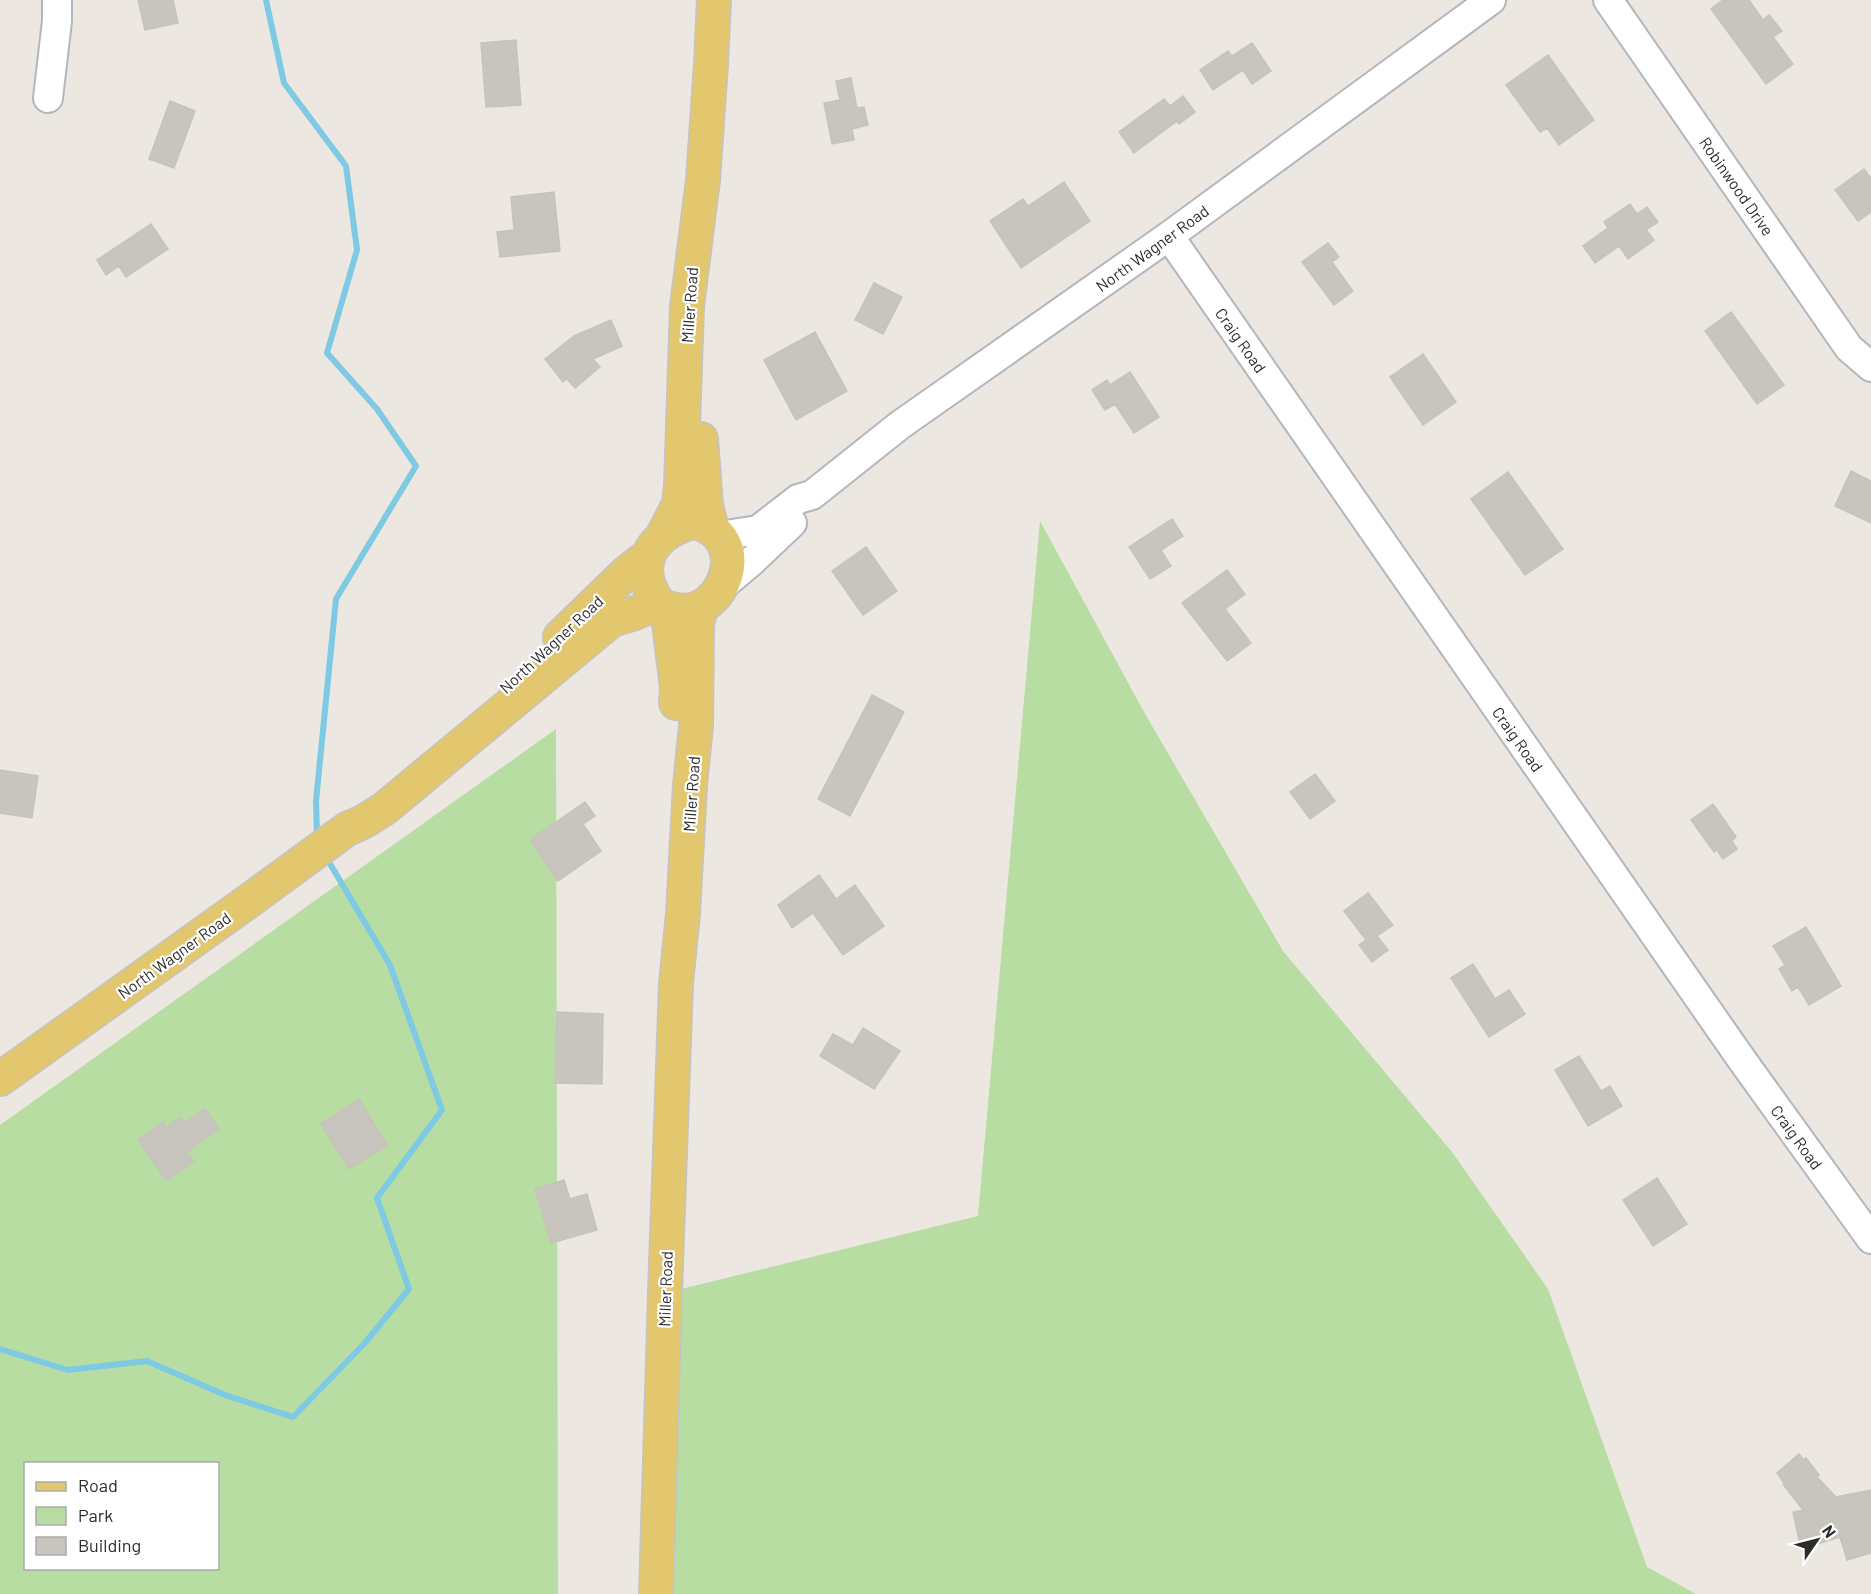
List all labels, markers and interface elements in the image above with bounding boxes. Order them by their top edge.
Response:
street label: Robinwood Drive [1696,133,1778,239]
street label: North Wagner Road [1092,201,1212,295]
street label: Miller Road [677,267,701,343]
street label: Craig Road [1212,304,1270,376]
street label: North Wagner Road [495,591,607,697]
street label: Craig Road [1489,703,1547,775]
street label: Miller Road [679,756,703,832]
street label: North Wagner Road [114,908,234,1002]
street label: Craig Road [1767,1101,1827,1173]
street label: Miller Road [654,1251,676,1327]
legend [24,1462,219,1570]
text: Road [78,1474,118,1496]
text: Park [78,1504,113,1526]
north arrow [1787,1510,1847,1570]
text: N [1819,1521,1841,1541]
text: Building [78,1534,141,1556]

